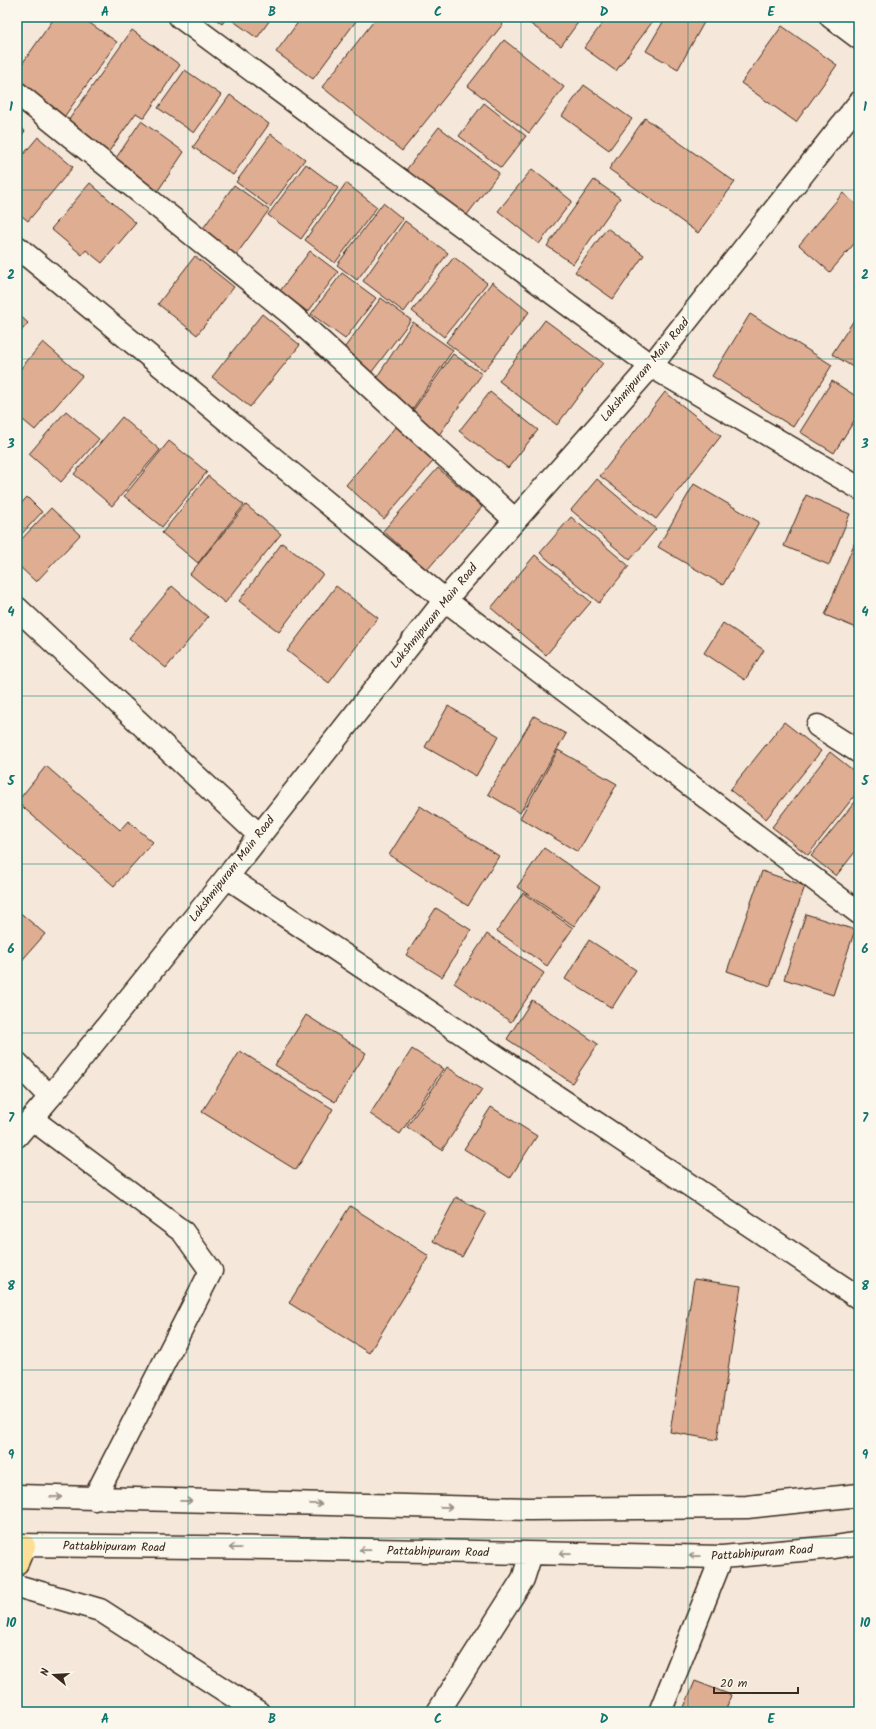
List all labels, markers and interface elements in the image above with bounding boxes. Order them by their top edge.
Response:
text: A [101,2,109,23]
text: B [268,2,276,23]
text: C [434,2,442,23]
text: D [600,2,609,23]
text: E [767,2,775,23]
text: 1 [9,97,13,118]
text: 1 [863,97,867,118]
text: 2 [7,265,15,286]
text: 2 [861,265,869,286]
street label: Lakshmipuram Main Road [596,313,695,426]
text: 3 [6,434,15,455]
text: 3 [860,434,869,455]
street label: Lakshmipuram Main Road [386,559,483,673]
text: 4 [7,602,15,623]
text: 4 [861,602,869,623]
text: 5 [7,771,16,792]
text: 5 [861,771,870,792]
street label: Lakshmipuram Main Road [184,811,280,926]
text: 6 [7,939,15,960]
text: 6 [861,939,869,960]
text: 7 [8,1108,15,1129]
text: 7 [862,1108,869,1129]
text: 8 [7,1276,15,1297]
text: 8 [861,1276,869,1297]
text: 9 [8,1445,15,1466]
text: 9 [862,1445,869,1466]
one-way arrow [49,1494,62,1501]
one-way arrow [179,1497,192,1505]
one-way arrow [309,1500,322,1508]
one-way arrow [439,1503,452,1511]
street label: Pattabhipuram Road [63,1537,166,1557]
street label: Pattabhipuram Road [710,1540,815,1566]
street label: Pattabhipuram Road [387,1542,490,1562]
one-way arrow [229,1544,242,1552]
one-way arrow [359,1546,372,1554]
one-way arrow [559,1550,572,1558]
one-way arrow [689,1552,702,1560]
text: 10 [6,1613,17,1634]
text: 10 [860,1613,871,1634]
north arrow [34,1655,74,1695]
text: N [36,1666,55,1678]
scale bar [714,1669,798,1695]
text: 20 m [720,1674,748,1693]
text: A [101,1709,109,1729]
text: B [268,1709,276,1729]
text: C [434,1709,442,1729]
text: D [600,1709,609,1729]
text: E [767,1709,775,1729]

